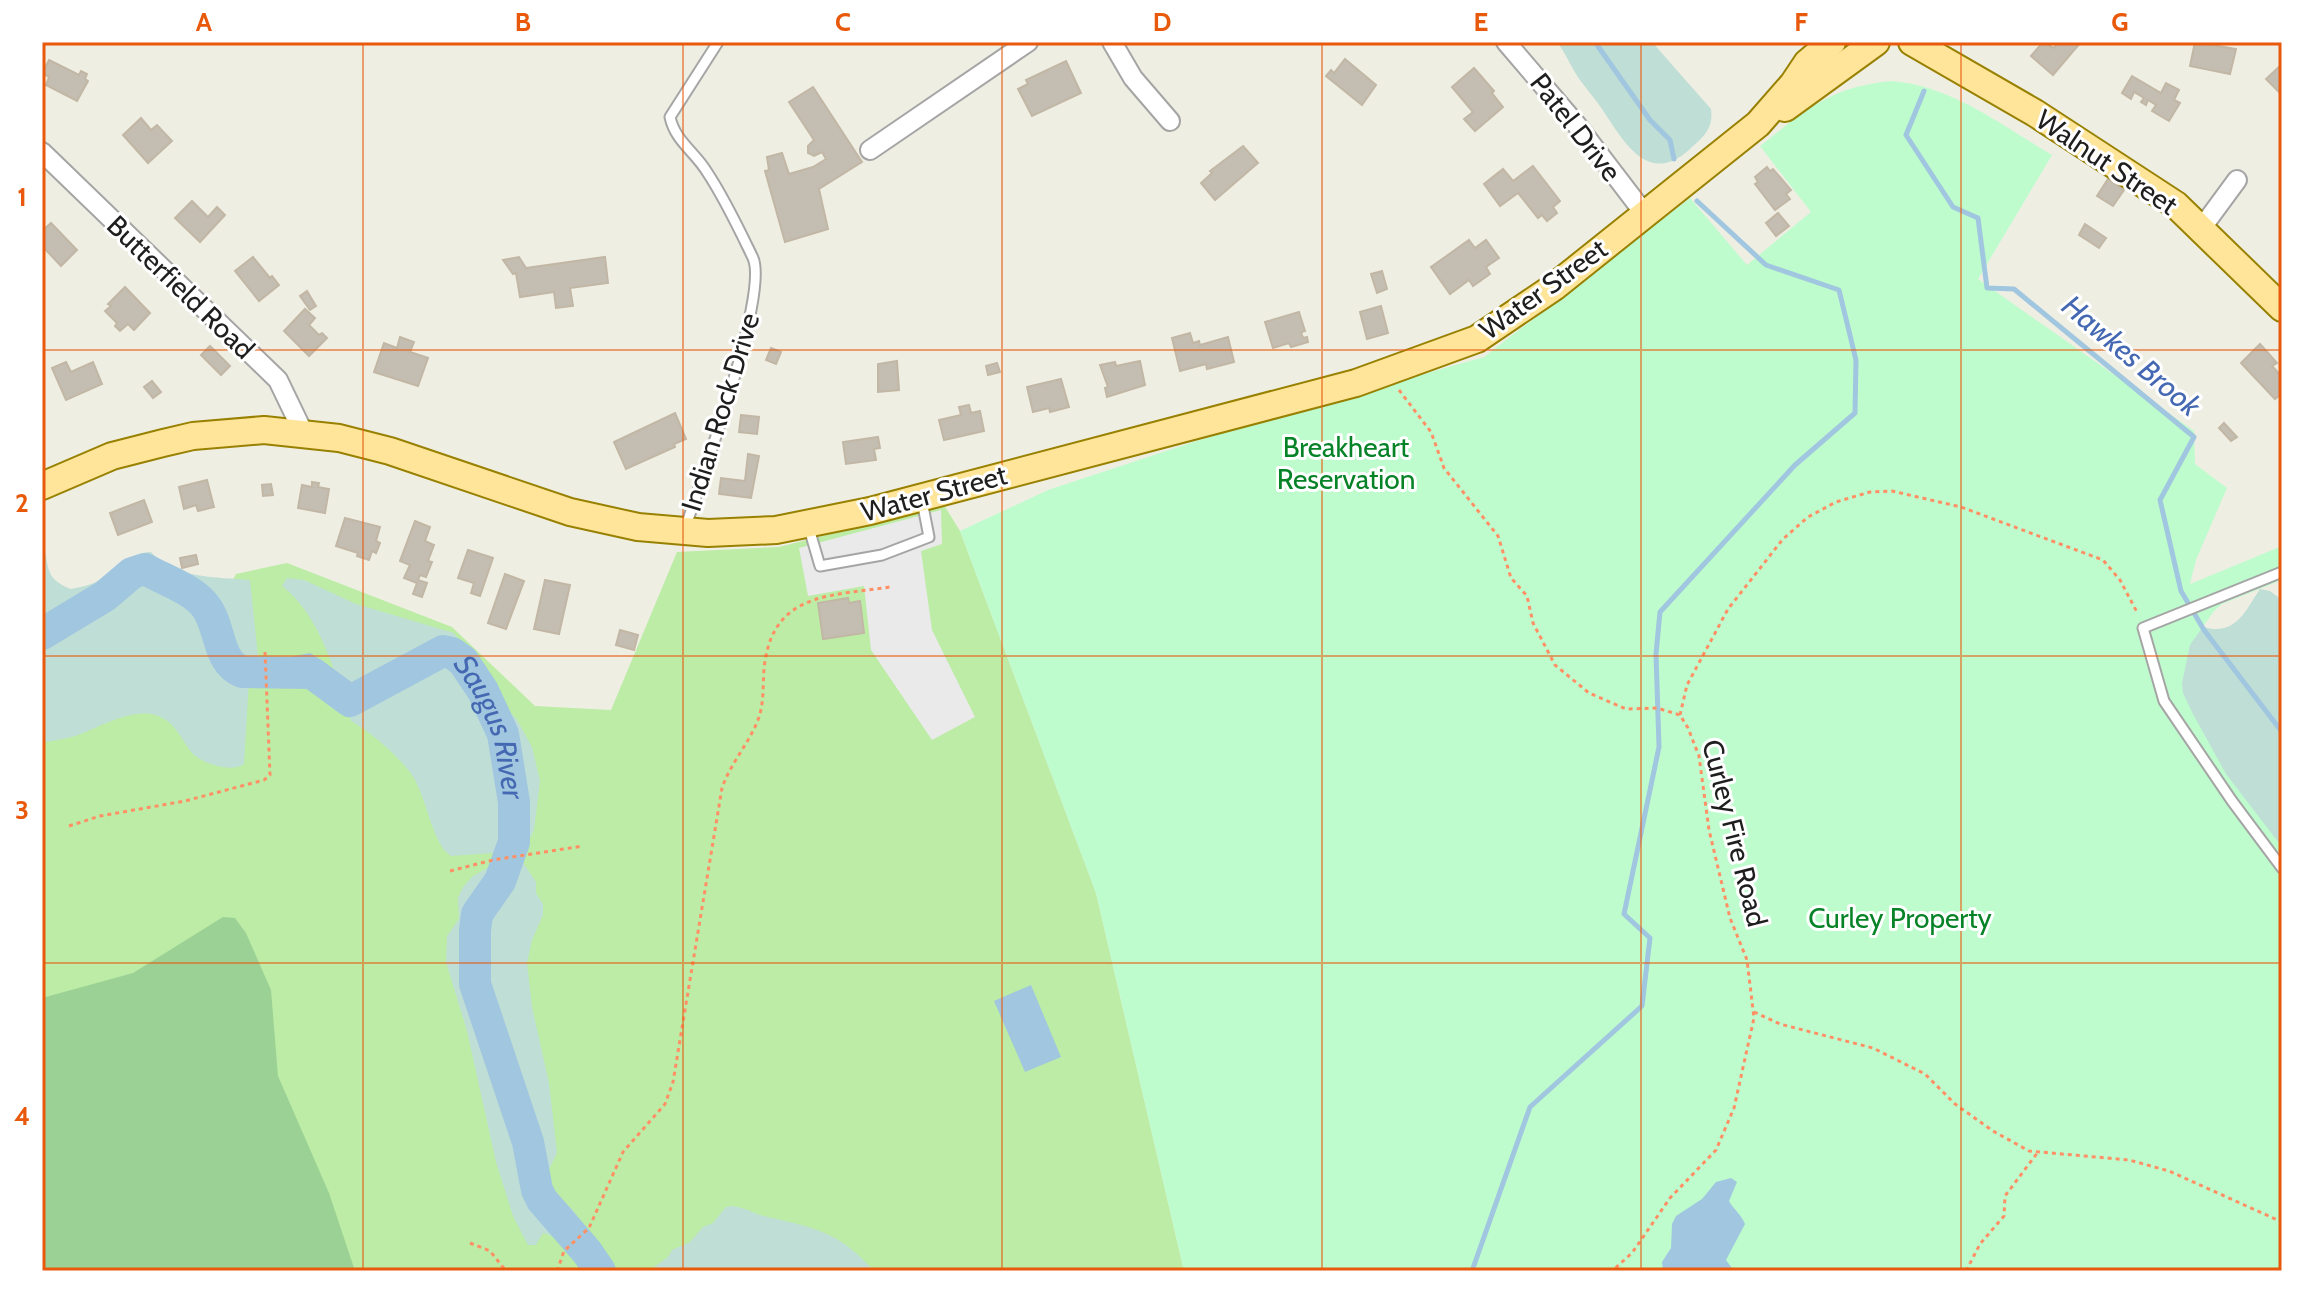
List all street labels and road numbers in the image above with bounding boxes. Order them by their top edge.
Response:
street label: Patel Drive [1523,66,1629,188]
street label: Walnut Street [2030,102,2184,222]
street label: Butterfield Road [100,208,262,366]
street label: Water Street [1473,231,1613,347]
street label: Indian Rock Drive [674,309,766,515]
street label: Water Street [857,457,1011,529]
street label: Curley Fire Road [1695,736,1775,930]

